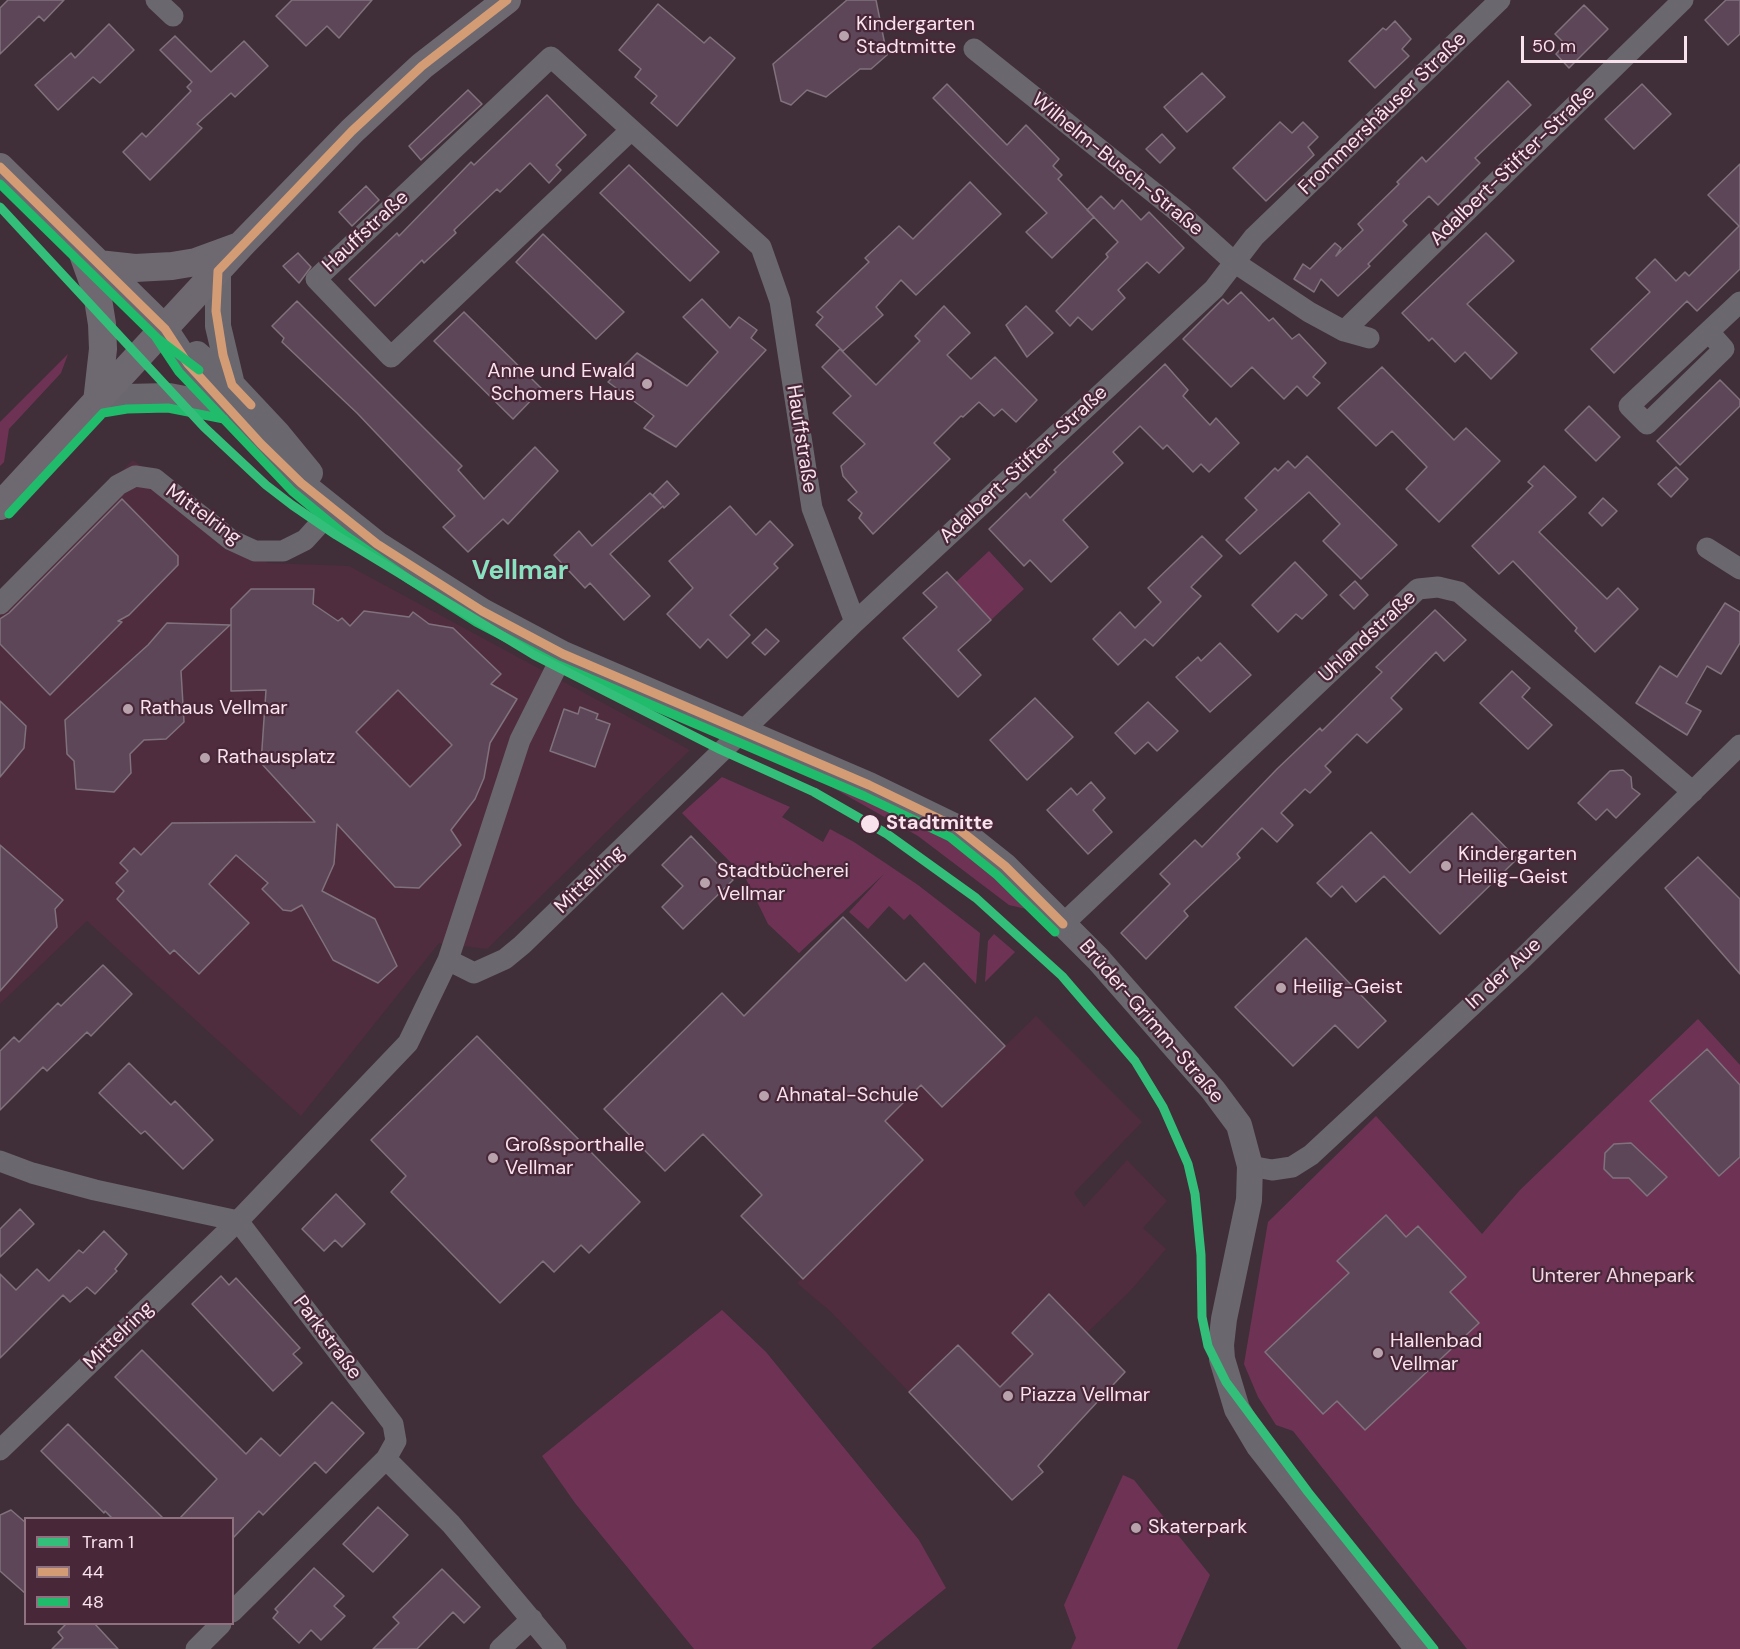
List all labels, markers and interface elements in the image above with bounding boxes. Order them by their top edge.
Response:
place label: Kindergarten Stadtmitte [856,13,975,60]
scale bar [1524,24,1690,62]
street label: Frommershäuser Straße [1294,28,1472,200]
marker: Kindergarten Stadtmitte [837,29,851,43]
text: 50 m [1532,34,1576,58]
street label: Adalbert-Stifter-Straße [1425,81,1601,251]
street label: Wilhelm-Busch-Straße [1026,88,1208,242]
street label: Hauffstraße [318,186,414,278]
place label: Anne und Ewald Schomers Haus [487,360,635,407]
marker: Anne und Ewald Schomers Haus [640,377,654,391]
street label: Adalbert-Stifter-Straße [935,381,1113,549]
street label: Hauffstraße [781,383,821,495]
street label: Mittelring [160,480,246,550]
district label: Vellmar [472,556,568,588]
street label: Uhlandstraße [1314,586,1422,688]
place label: Rathaus Vellmar [140,697,288,721]
marker: Rathaus Vellmar [121,702,135,716]
place label: Rathausplatz [217,746,335,770]
marker: Rathausplatz [198,751,212,765]
place label: Stadtmitte [886,812,994,836]
marker: Stadtmitte [859,813,881,835]
street label: Mittelring [550,841,630,919]
place label: Kindergarten Heilig-Geist [1458,843,1577,890]
marker: Kindergarten Heilig-Geist [1439,859,1453,873]
place label: Stadtbücherei Vellmar [717,860,849,907]
marker: Stadtbücherei Vellmar [698,876,712,890]
street label: In der Aue [1461,933,1547,1015]
street label: Brüder-Grimm-Straße [1073,935,1229,1109]
place label: Heilig-Geist [1293,976,1403,1000]
marker: Heilig-Geist [1274,981,1288,995]
place label: Ahnatal-Schule [776,1084,919,1108]
marker: Ahnatal-Schule [757,1089,771,1103]
place label: Großsporthalle Vellmar [505,1134,645,1181]
marker: Großsporthalle Vellmar [486,1151,500,1165]
park label: Unterer Ahnepark [1531,1265,1695,1289]
street label: Parkstraße [288,1291,366,1385]
street label: Mittelring [79,1297,159,1375]
place label: Hallenbad Vellmar [1390,1330,1482,1377]
marker: Hallenbad Vellmar [1371,1346,1385,1360]
place label: Piazza Vellmar [1020,1384,1150,1408]
marker: Piazza Vellmar [1001,1389,1015,1403]
place label: Skaterpark [1148,1516,1247,1540]
legend [24,1517,234,1625]
marker: Skaterpark [1129,1521,1143,1535]
text: Tram 1 [82,1530,134,1554]
text: 44 [82,1560,104,1584]
text: 48 [82,1590,104,1614]

